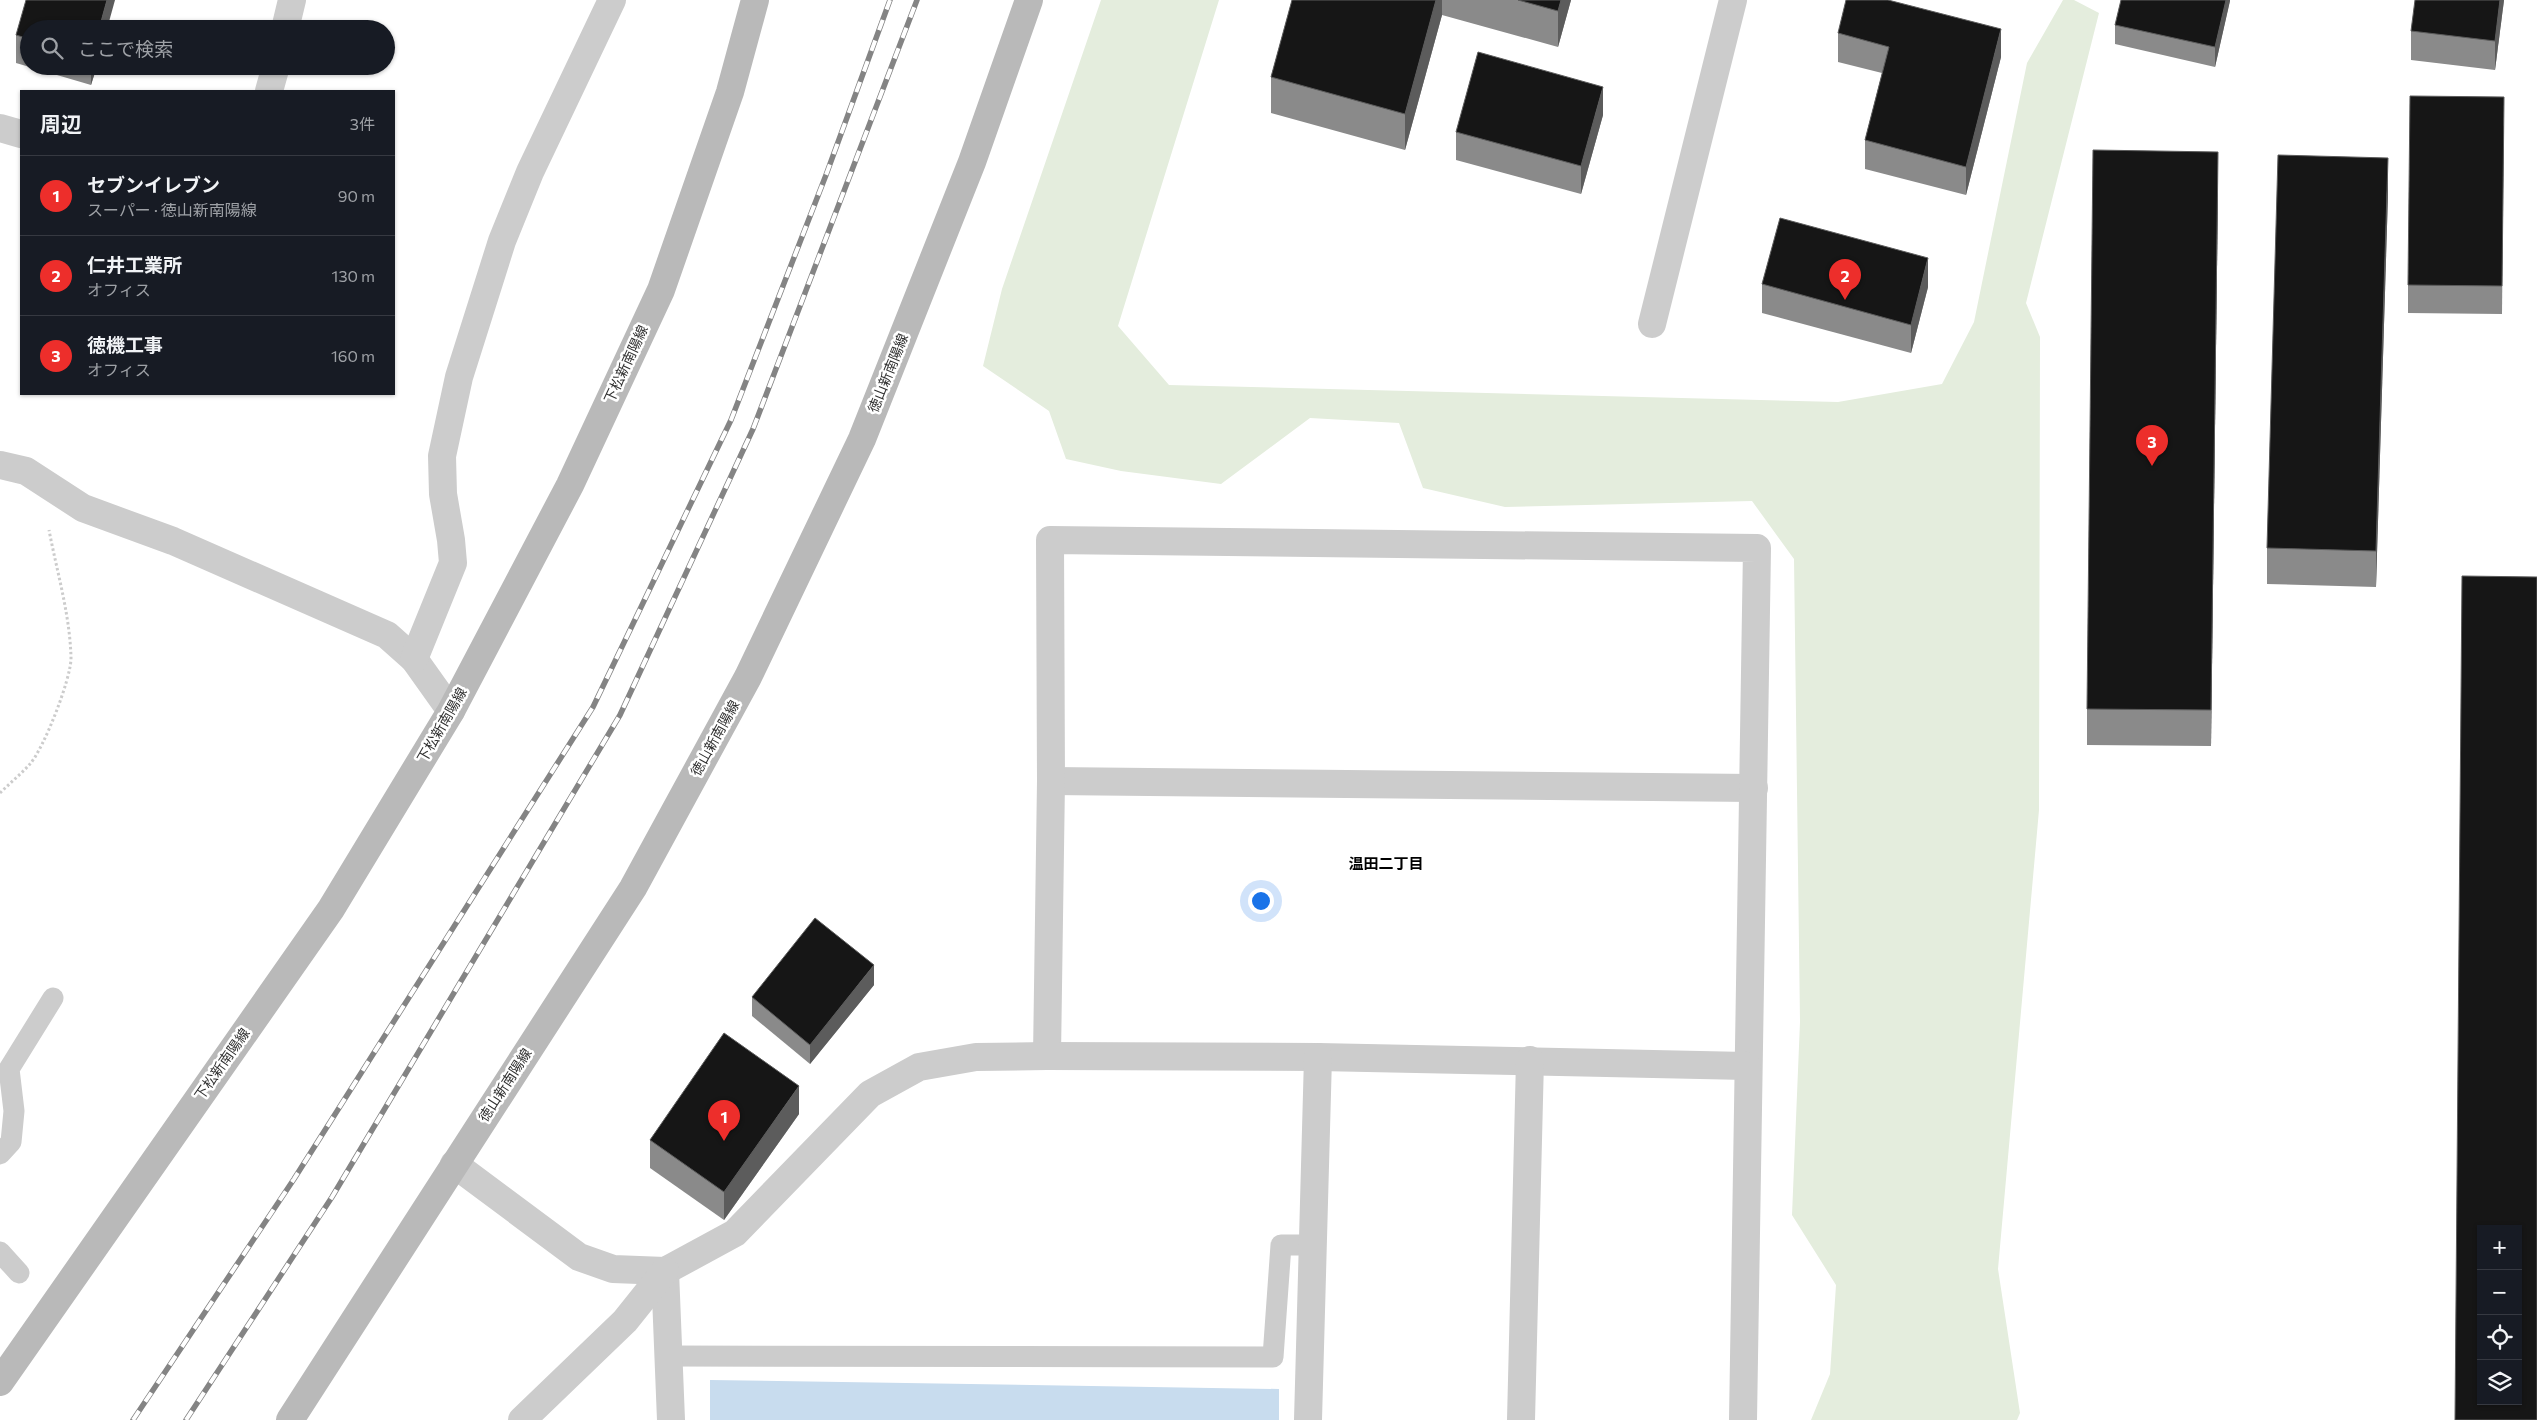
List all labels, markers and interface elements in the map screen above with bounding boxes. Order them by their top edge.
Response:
search box [20,20,395,75]
icon: search [38,34,66,62]
text: ここで検索 [78,37,173,60]
text: 周辺 [40,111,82,136]
text: 3件 [350,114,375,133]
text: セブンイレブン [87,173,220,196]
text: 1 [52,186,60,205]
text: 90 m [338,186,375,205]
text: スーパー · 徳山新南陽線 [87,200,257,219]
text: 仁井工業所 [87,253,182,276]
pin: 2 [1829,259,1861,300]
text: 2 [51,266,61,285]
text: 130 m [332,266,375,285]
text: オフィス [87,280,151,299]
street label: 下松新南陽線 [600,322,651,405]
street label: 徳山新南陽線 [864,331,911,415]
text: 徳機工事 [87,333,163,356]
text: 3 [51,346,61,365]
text: 160 m [331,346,375,365]
text: オフィス [87,360,151,379]
pin: 3 [2136,425,2168,466]
street label: 下松新南陽線 [413,684,470,765]
street label: 徳山新南陽線 [687,697,742,779]
district label: 温田二丁目 [1348,854,1424,872]
your location [1248,888,1274,914]
street label: 下松新南陽線 [191,1024,253,1103]
street label: 徳山新南陽線 [475,1045,535,1125]
pin: 1 [708,1100,740,1141]
map controls [2477,1225,2522,1405]
button: + [2477,1225,2522,1270]
button: − [2477,1270,2522,1315]
button: locate [2477,1315,2522,1360]
button: layers [2477,1360,2522,1405]

